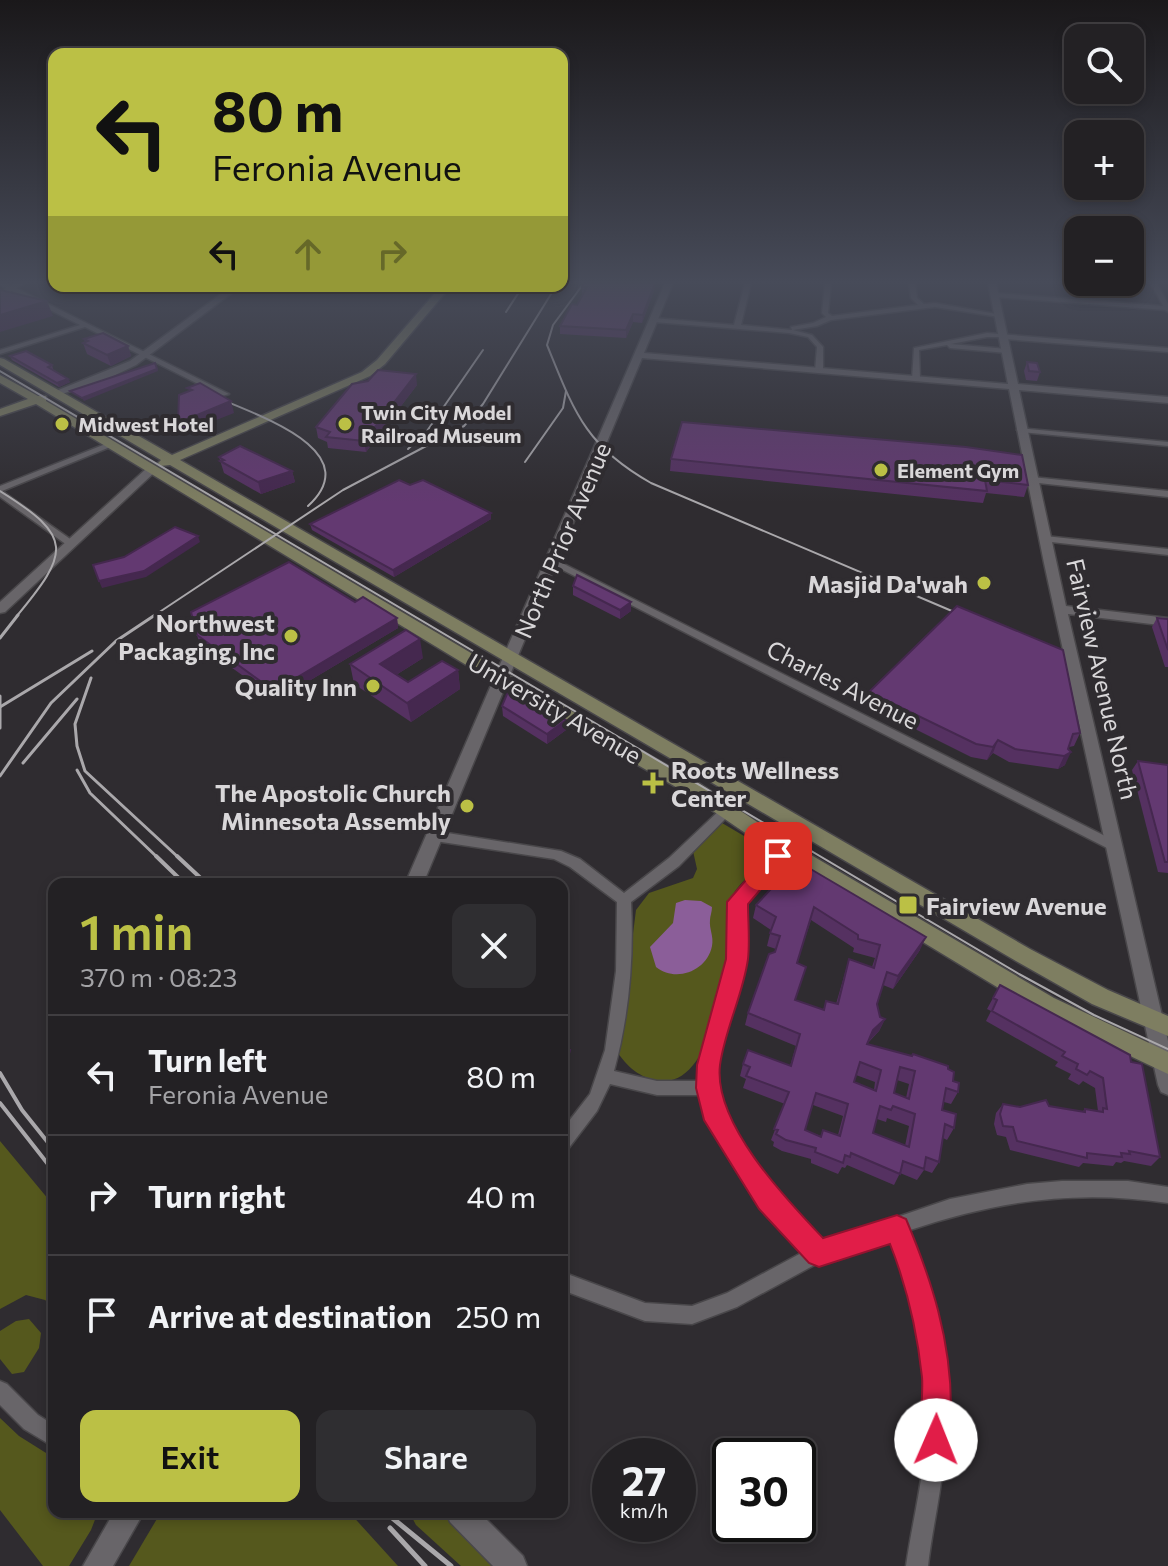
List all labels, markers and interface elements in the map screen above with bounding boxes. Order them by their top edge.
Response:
map controls [1064,24,1144,296]
button: search [1064,24,1144,104]
text: 80 m [212,75,343,144]
icon: left [80,80,184,184]
button: + [1064,120,1144,200]
text: Feronia Avenue [212,144,462,188]
button: − [1064,216,1144,296]
icon: left [202,232,246,276]
icon: ahead [286,232,330,276]
icon: right [370,232,414,276]
place label: Twin City Model Railroad Museum [361,400,522,447]
place label: Midwest Hotel [78,412,214,436]
marker: Midwest Hotel [53,415,71,433]
marker: Twin City Model Railroad Museum [336,415,354,433]
street label: North Prior Avenue [508,438,616,642]
place label: Element Gym [897,458,1019,482]
marker: Element Gym [872,461,890,479]
street label: Fairview Avenue North [1061,556,1145,802]
place label: Masjid Da'wah [807,569,968,598]
marker: Masjid Da'wah [975,574,993,592]
place label: Northwest Packaging, Inc [118,608,275,665]
marker: Northwest Packaging, Inc [282,627,300,645]
street label: Charles Avenue [762,633,924,735]
street label: University Avenue [463,647,647,769]
place label: Quality Inn [235,672,357,701]
marker: Quality Inn [364,677,382,695]
place label: Roots Wellness Center [671,755,839,812]
marker: Roots Wellness Center [642,772,664,794]
place label: The Apostolic Church Minnesota Assembly [215,778,451,835]
marker: The Apostolic Church Minnesota Assembly [458,797,476,815]
pin [744,822,812,890]
icon: arrive [756,834,800,878]
place label: Fairview Avenue [926,891,1107,920]
marker: Fairview Avenue [897,894,919,916]
text: 1 min [80,901,193,960]
button: close [452,904,536,988]
text: 370 m · 08:23 [80,961,237,992]
text: Turn left [148,1041,267,1078]
icon: left [80,1053,124,1097]
text: 80 m [466,1057,536,1094]
text: Feronia Avenue [148,1078,328,1109]
icon: right [80,1173,124,1217]
text: Turn right [148,1177,285,1214]
text: 40 m [467,1177,536,1214]
icon: arrive [80,1293,124,1337]
text: Arrive at destination [148,1297,432,1334]
text: 250 m [456,1297,541,1334]
position arrow [894,1398,978,1482]
button: Exit [80,1410,300,1502]
button: Share [316,1410,536,1502]
speed limit sign: 30 [712,1438,816,1542]
text: 27 [622,1455,666,1504]
text: km/h [620,1498,668,1522]

